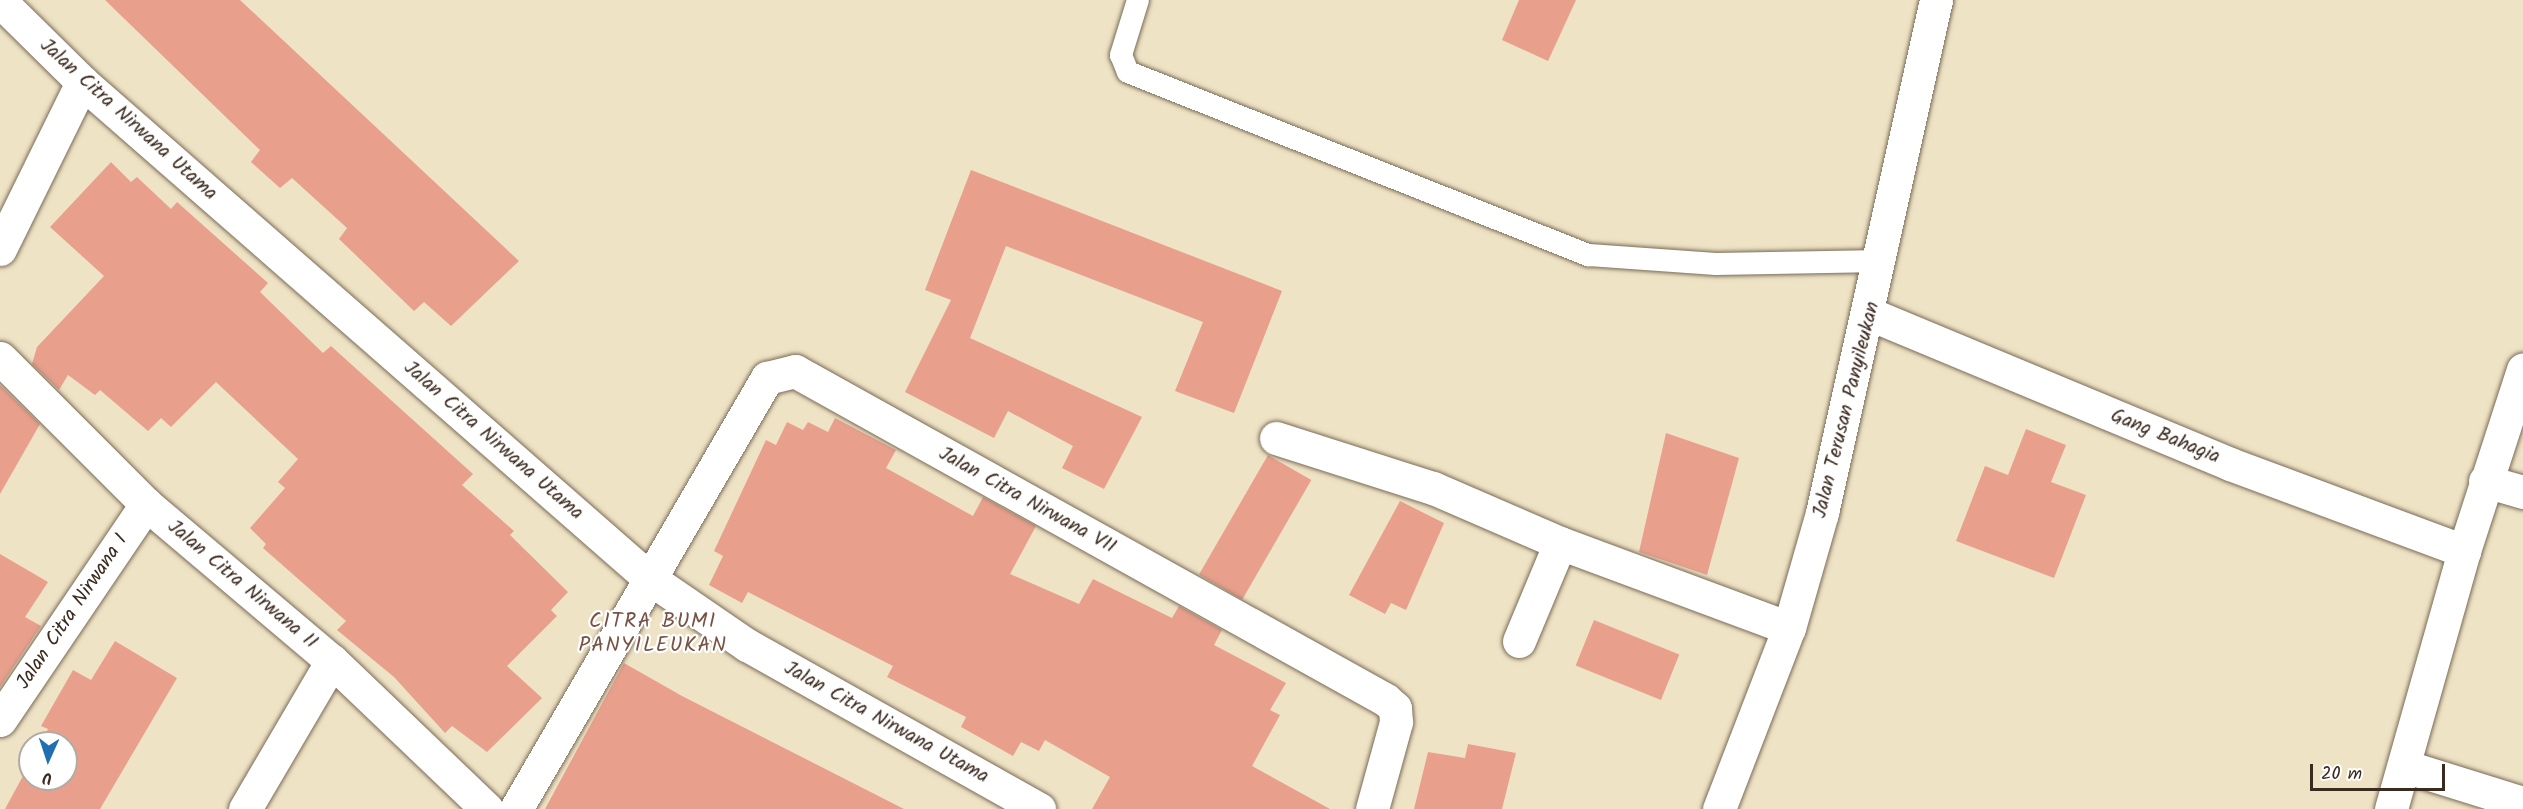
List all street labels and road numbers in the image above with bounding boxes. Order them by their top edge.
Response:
street label: Jalan Citra Nirwana Utama [34,34,222,206]
street label: Jalan Terusan Panyileukan [1808,299,1886,521]
street label: Jalan Citra Nirwana Utama [398,356,588,526]
street label: Gang Bahagia [2107,404,2223,470]
street label: Jalan Citra Nirwana VII [934,442,1120,560]
street label: Jalan Citra Nirwana II [162,515,322,655]
street label: Jalan Citra Nirwana I [12,530,134,694]
street label: Jalan Citra Nirwana Utama [779,657,993,789]

